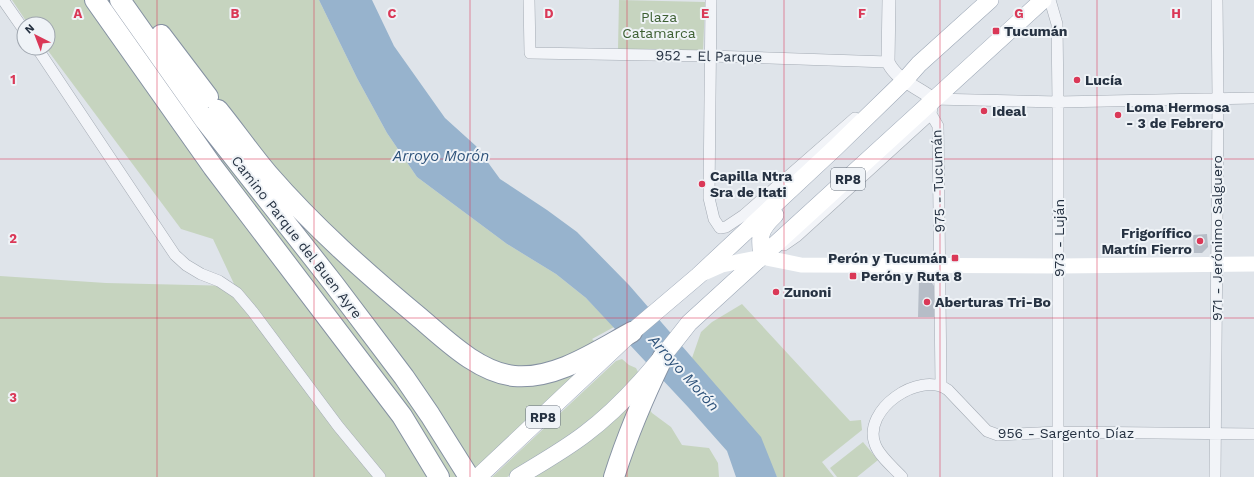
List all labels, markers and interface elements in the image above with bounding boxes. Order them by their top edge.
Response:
text: A [74,6,83,21]
text: B [231,6,240,21]
text: C [388,6,397,21]
text: D [544,6,554,21]
text: E [701,6,709,21]
text: F [858,6,866,21]
text: G [1014,6,1024,21]
text: H [1171,6,1181,21]
park label: Plaza Catamarca [622,9,696,41]
north arrow [16,16,56,56]
text: N [22,21,37,36]
place label: Tucumán [1004,23,1068,39]
marker: Tucumán [991,26,1001,36]
street label: 952 - El Parque [656,47,762,65]
text: 1 [10,72,16,87]
place label: Lucía [1085,72,1123,88]
marker: Lucía [1072,75,1082,85]
place label: Loma Hermosa - 3 de Febrero [1126,99,1230,131]
place label: Ideal [992,103,1026,119]
marker: Ideal [979,106,989,116]
marker: Loma Hermosa - 3 de Febrero [1113,110,1123,120]
street label: 975 - Tucumán [928,129,948,233]
water label: Arroyo Morón [392,147,489,165]
street label: Camino Parque del Buen Ayre [228,152,366,322]
street label: 971 - Jerónimo Salguero [1209,155,1225,321]
place label: Capilla Ntra Sra de Itati [710,168,793,200]
road number: RP8 [831,168,865,190]
marker: Capilla Ntra Sra de Itati [697,179,707,189]
street label: 973 - Luján [1051,199,1067,277]
place label: Frigorífico Martín Fierro [1101,225,1192,257]
text: 2 [9,231,17,246]
marker: Frigorífico Martín Fierro [1195,236,1205,246]
place label: Perón y Tucumán [828,250,947,266]
marker: Perón y Tucumán [950,253,960,263]
place label: Perón y Ruta 8 [861,268,962,284]
marker: Perón y Ruta 8 [848,271,858,281]
place label: Zunoni [784,284,831,300]
marker: Zunoni [771,287,781,297]
place label: Aberturas Tri-Bo [935,294,1051,310]
marker: Aberturas Tri-Bo [922,297,932,307]
water label: Arroyo Morón [644,330,723,415]
text: 3 [9,390,17,405]
road number: RP8 [526,406,560,428]
street label: 956 - Sargento Díaz [998,425,1134,441]

